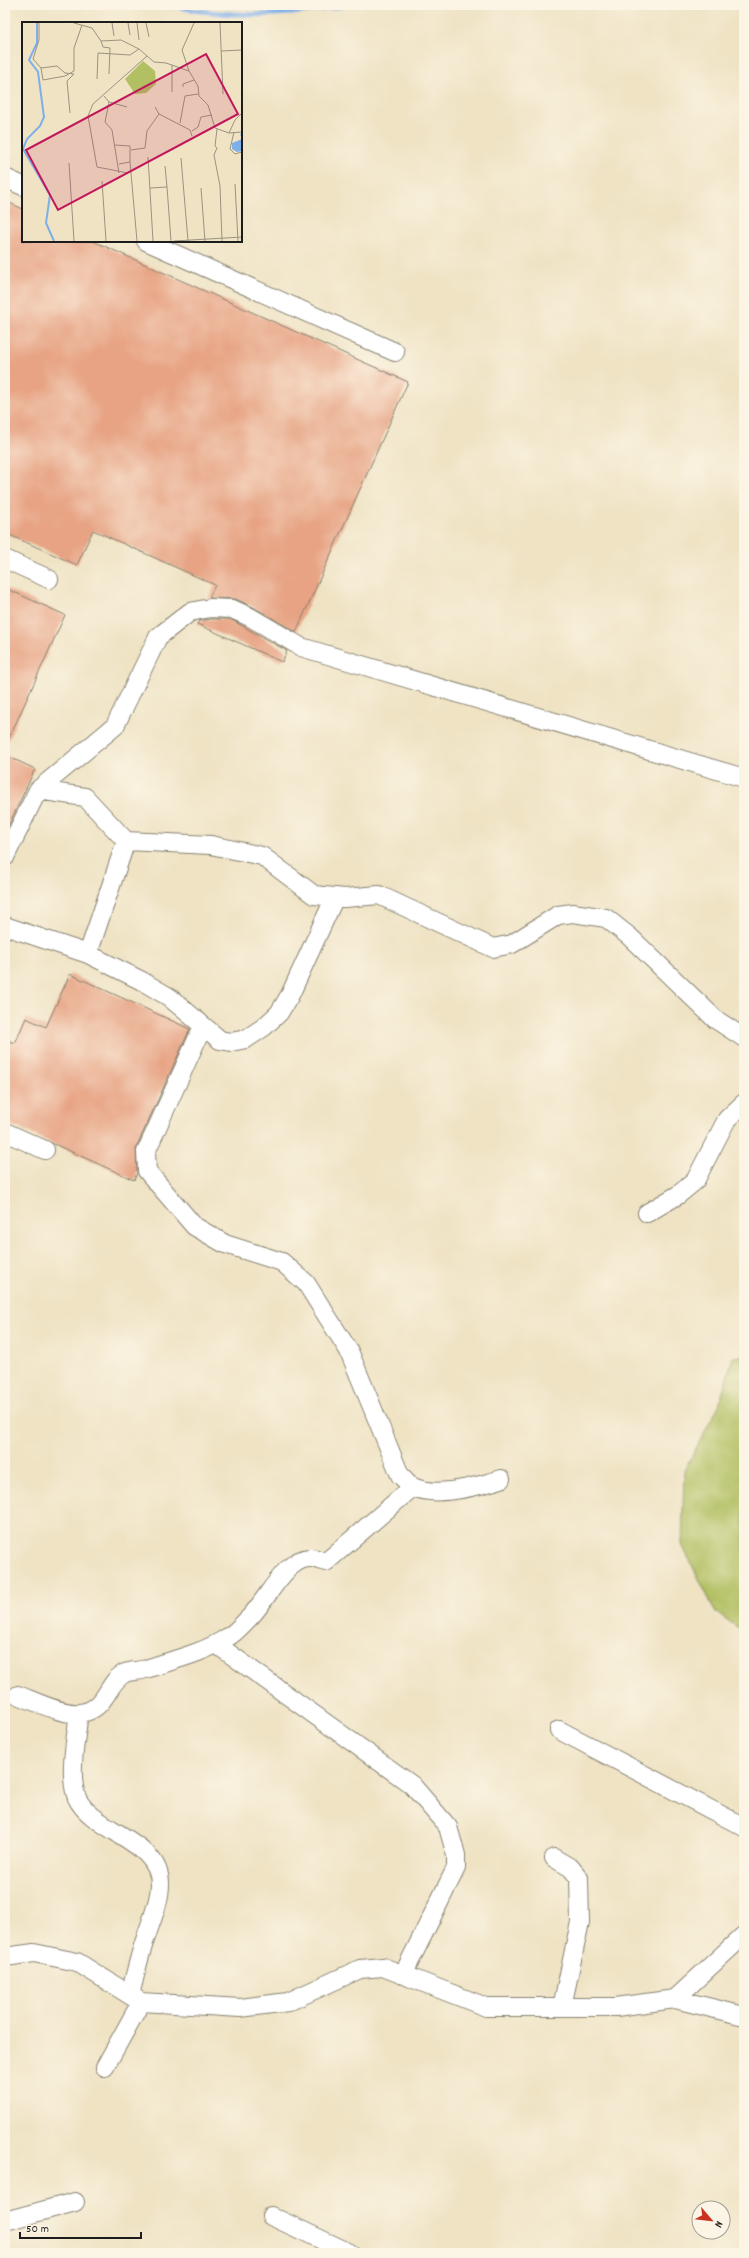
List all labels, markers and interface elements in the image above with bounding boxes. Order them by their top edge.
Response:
inset map [22,22,242,242]
north arrow [691,2200,731,2240]
scale bar [20,2214,141,2240]
text: N [709,2218,726,2230]
text: 50 m [26,2221,49,2238]

